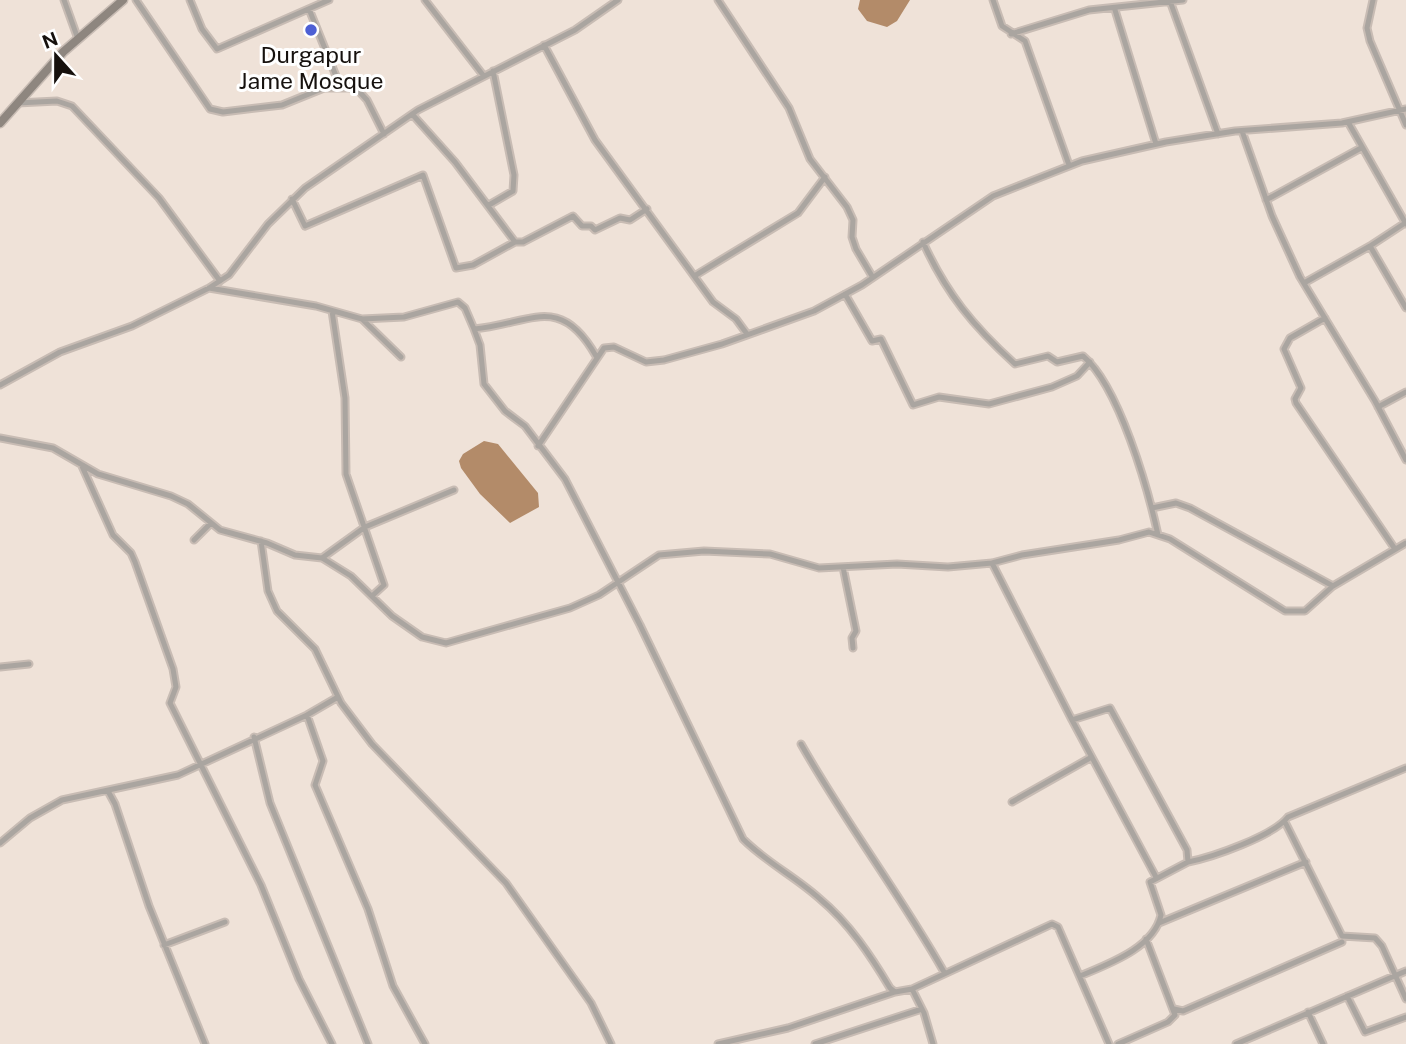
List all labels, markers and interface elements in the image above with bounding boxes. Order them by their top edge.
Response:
north arrow [21,21,91,91]
marker: Durgapur Jame Mosque [303,22,319,38]
text: N [39,27,61,53]
place label: Durgapur Jame Mosque [239,41,383,94]

